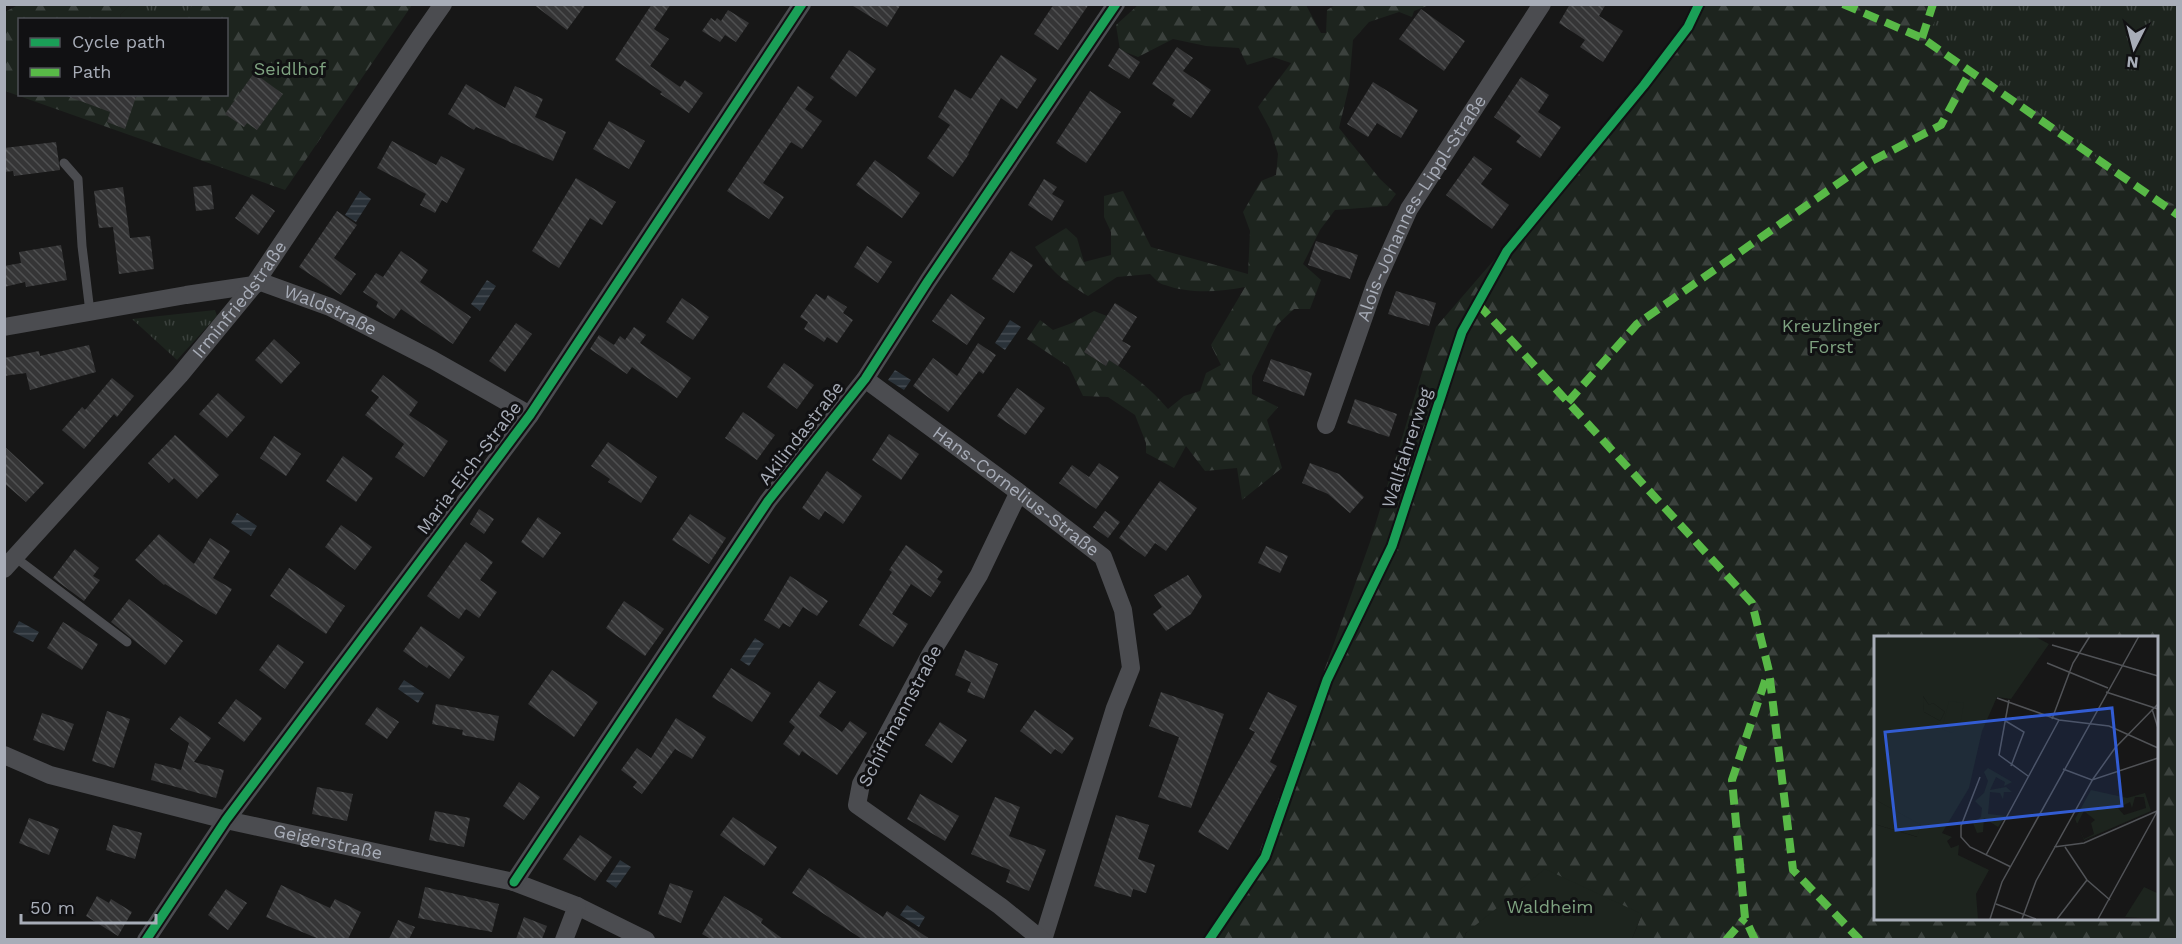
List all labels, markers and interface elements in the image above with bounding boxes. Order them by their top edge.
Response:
legend [18,18,228,96]
north arrow [2104,18,2164,78]
text: Cycle path [72,31,166,52]
text: N [2126,52,2139,72]
park label: Seidlhof [254,58,326,79]
text: Path [72,61,112,82]
street label: Alois-Johannes-Lippl-Straße [1352,91,1490,324]
street label: Irminfriedstraße [187,237,291,362]
street label: Waldstraße [281,280,381,339]
park label: Kreuzlinger Forst [1782,315,1880,357]
street label: Akilindastraße [754,377,848,489]
street label: Wallfahrerweg [1377,385,1436,511]
street label: Maria-Eich-Straße [412,397,525,538]
street label: Hans-Cornelius-Straße [929,422,1103,560]
inset map [1874,636,2158,920]
street label: Schiffmannstraße [853,641,946,790]
street label: Geigerstraße [271,819,384,863]
scale bar [21,887,156,925]
park label: Waldheim [1506,896,1594,917]
text: 50 m [30,897,75,918]

